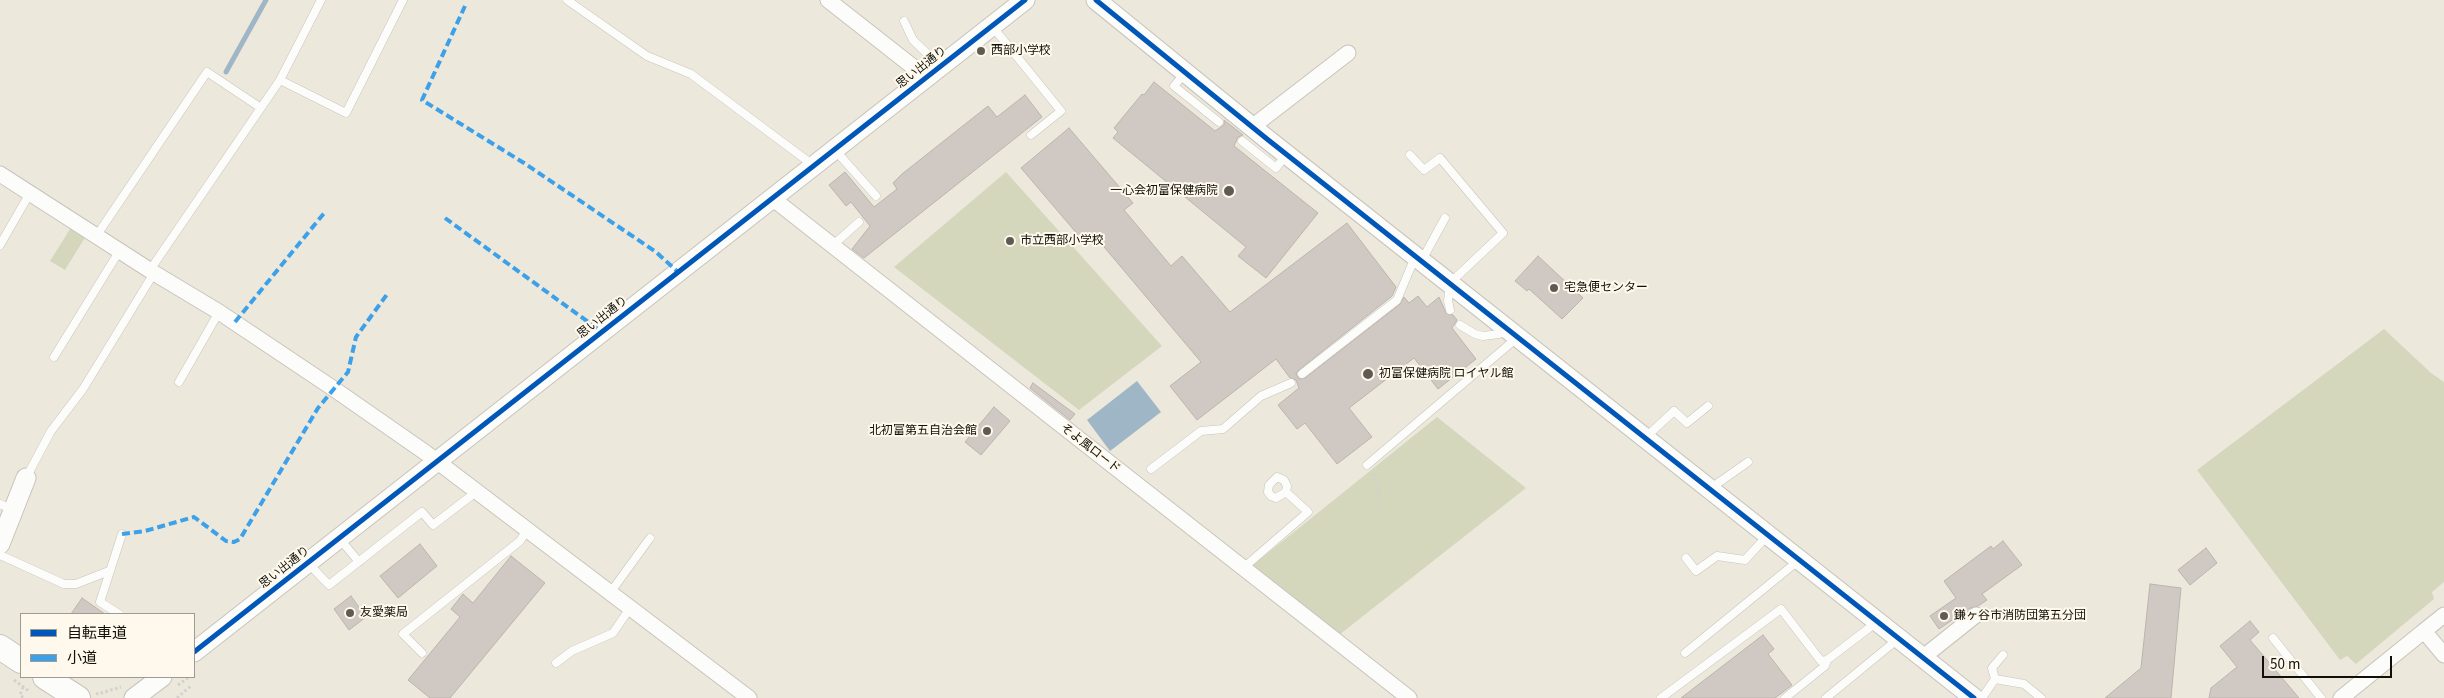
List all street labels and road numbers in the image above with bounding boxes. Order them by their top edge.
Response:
street label: 思い出通り [894,44,950,92]
street label: 思い出通り [575,294,631,342]
street label: そよ風ロード [1057,421,1123,477]
street label: 思い出通り [257,544,313,592]

